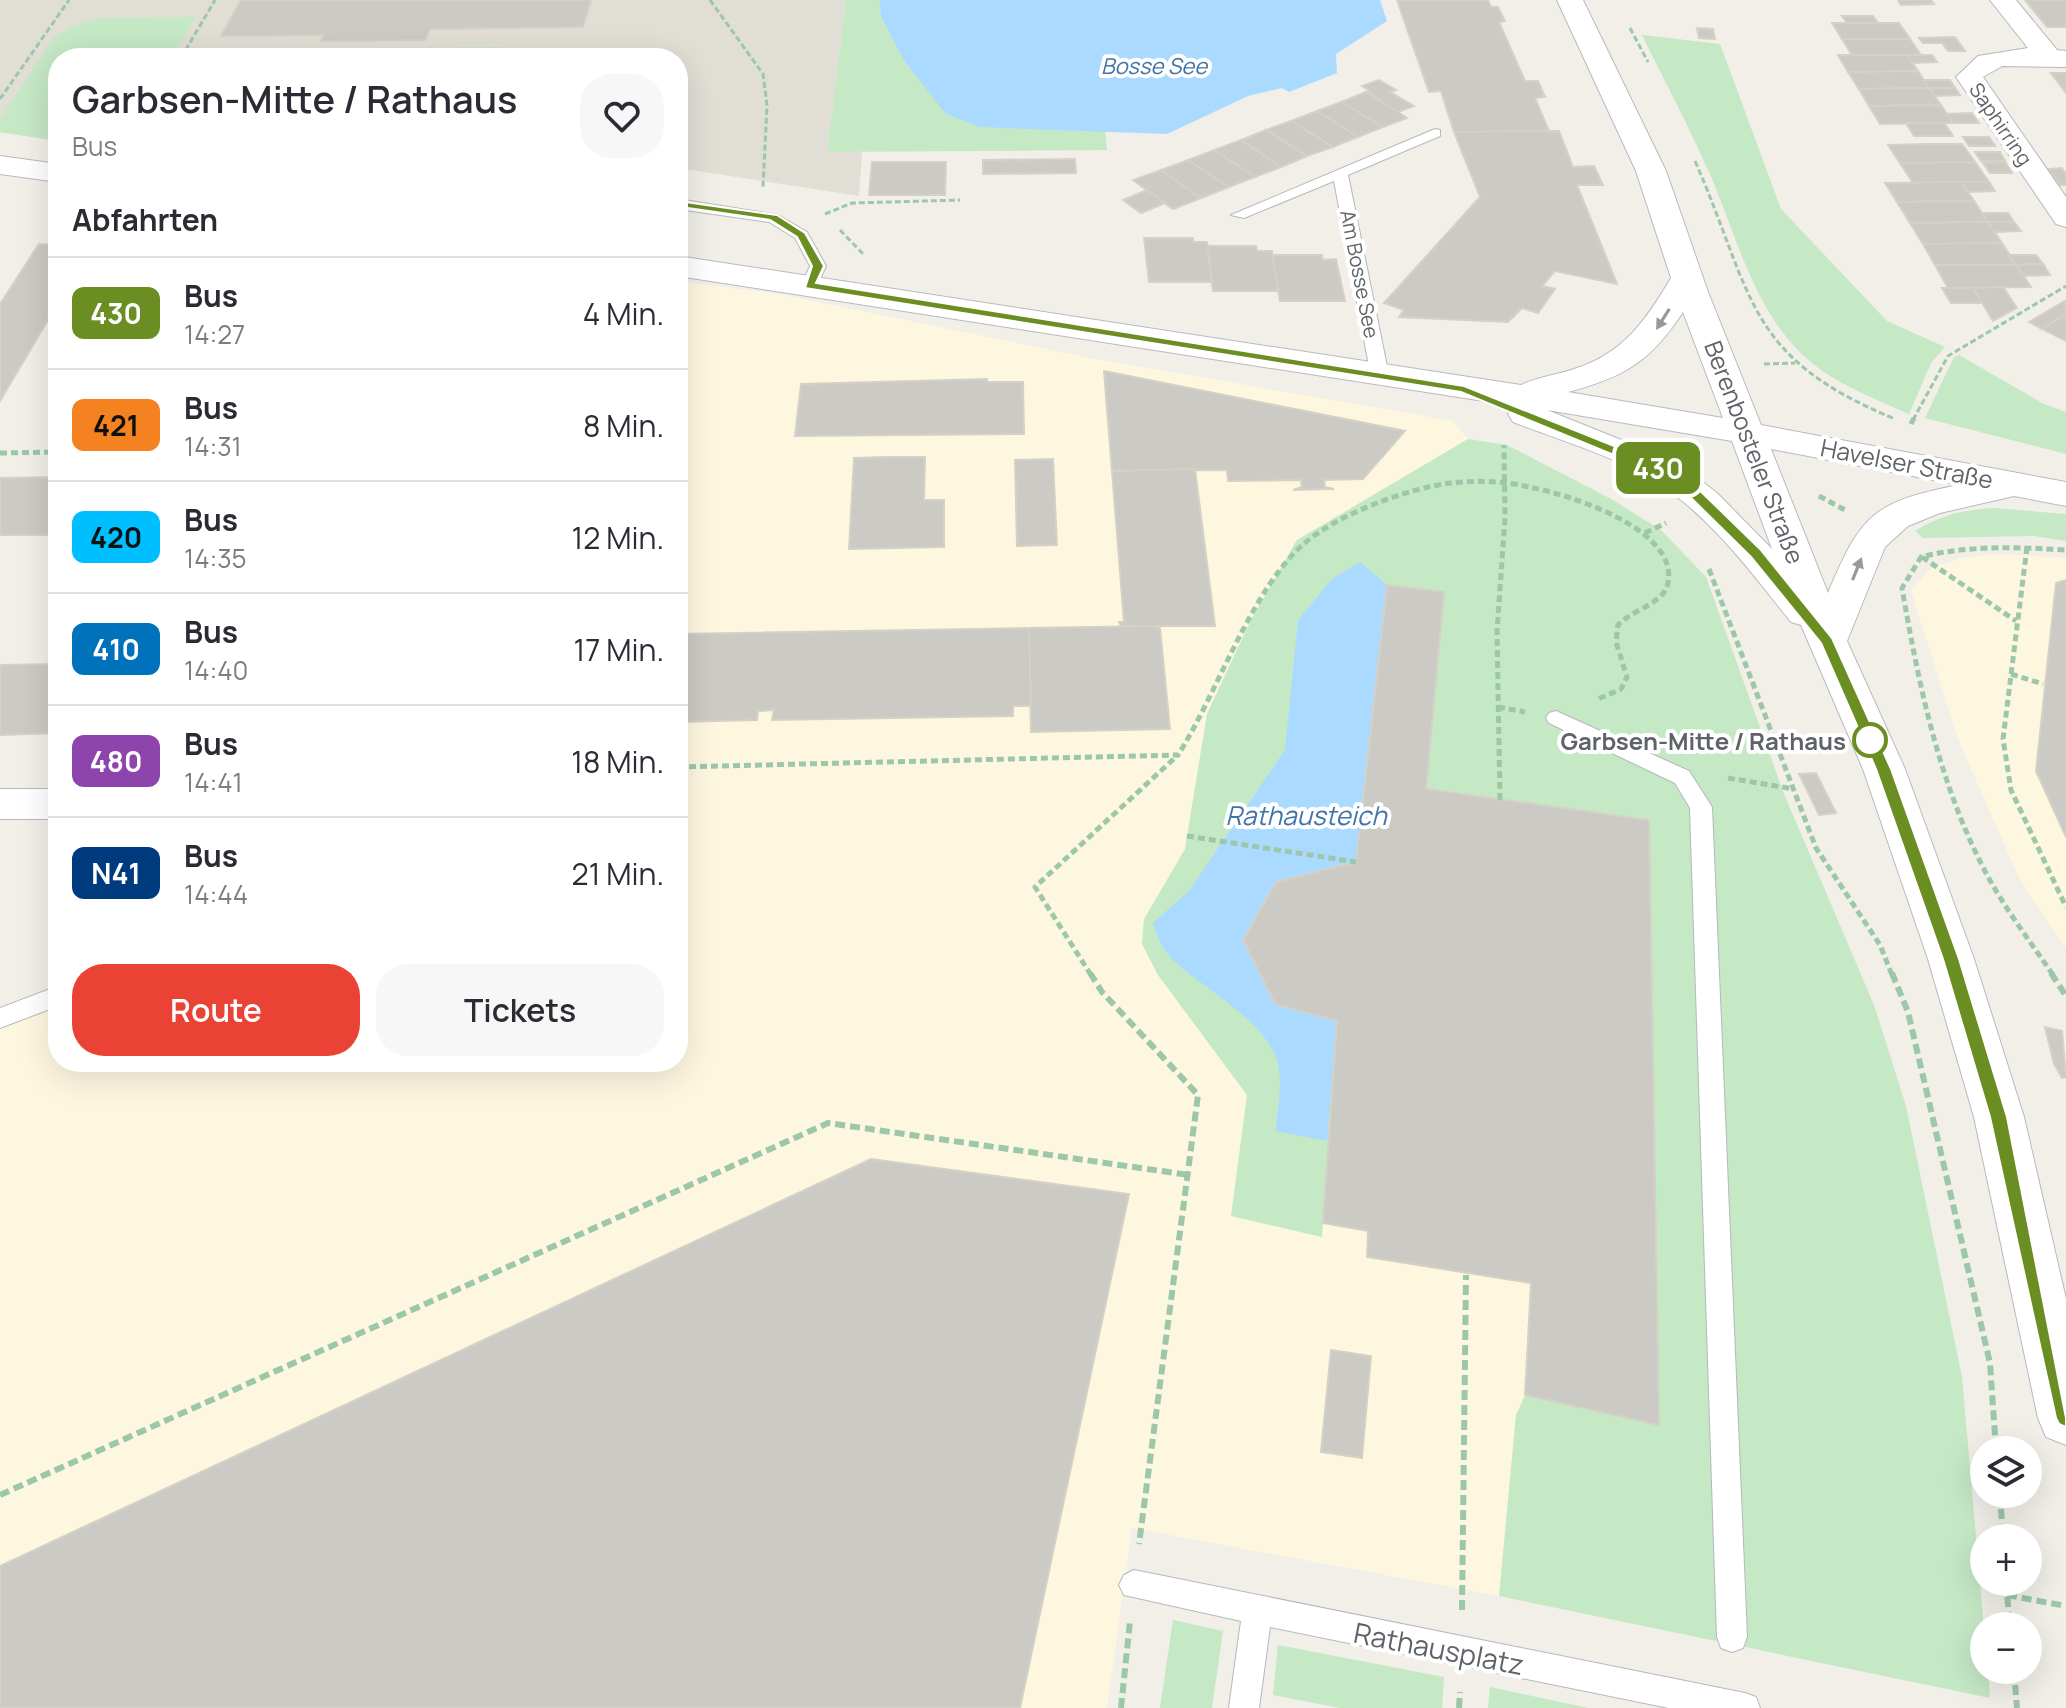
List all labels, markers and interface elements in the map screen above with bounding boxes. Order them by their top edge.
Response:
water label: Bosse See [1101,51,1208,81]
text: Garbsen-Mitte / Rathaus [72,72,517,124]
button: heart [580,74,664,158]
street label: Saphirring [1963,77,2039,171]
text: Bus [72,128,117,164]
text: Abfahrten [72,199,218,240]
street label: Am Bosse See [1334,208,1386,340]
text: Bus [184,275,238,316]
text: 4 Min. [583,293,664,334]
text: 430 [90,294,142,332]
one-way arrow [1657,308,1671,330]
text: 14:27 [184,316,245,352]
street label: Berenbosteler Straße [1697,336,1813,568]
text: Bus [184,387,238,428]
text: 8 Min. [583,405,664,446]
text: 421 [93,406,139,444]
text: 14:31 [184,428,242,464]
street label: Havelser Straße [1818,430,1996,496]
line badge: 430 [1612,442,1704,494]
text: 430 [1632,449,1684,487]
text: Bus [184,499,238,540]
text: 12 Min. [572,517,664,558]
text: 420 [90,518,142,556]
text: 14:35 [184,540,247,576]
one-way arrow [1851,557,1864,581]
text: Bus [184,611,238,652]
text: 17 Min. [574,629,664,670]
text: 410 [92,630,140,668]
text: 14:40 [184,652,248,688]
text: Bus [184,723,238,764]
marker: Garbsen-Mitte / Rathaus [1853,723,1887,757]
place label: Garbsen-Mitte / Rathaus [1560,724,1846,757]
text: 18 Min. [571,741,664,782]
text: 480 [90,742,142,780]
text: 14:41 [184,764,243,800]
water label: Rathausteich [1225,797,1388,833]
text: Bus [184,835,238,876]
text: 21 Min. [572,853,664,894]
text: N41 [91,854,141,892]
text: 14:44 [184,876,248,912]
button: Route [72,964,360,1056]
button: Tickets [376,964,664,1056]
map controls [1970,1436,2042,1684]
button: layers [1970,1436,2042,1508]
button: + [1970,1524,2042,1596]
button: − [1970,1612,2042,1684]
street label: Rathausplatz [1351,1613,1527,1683]

